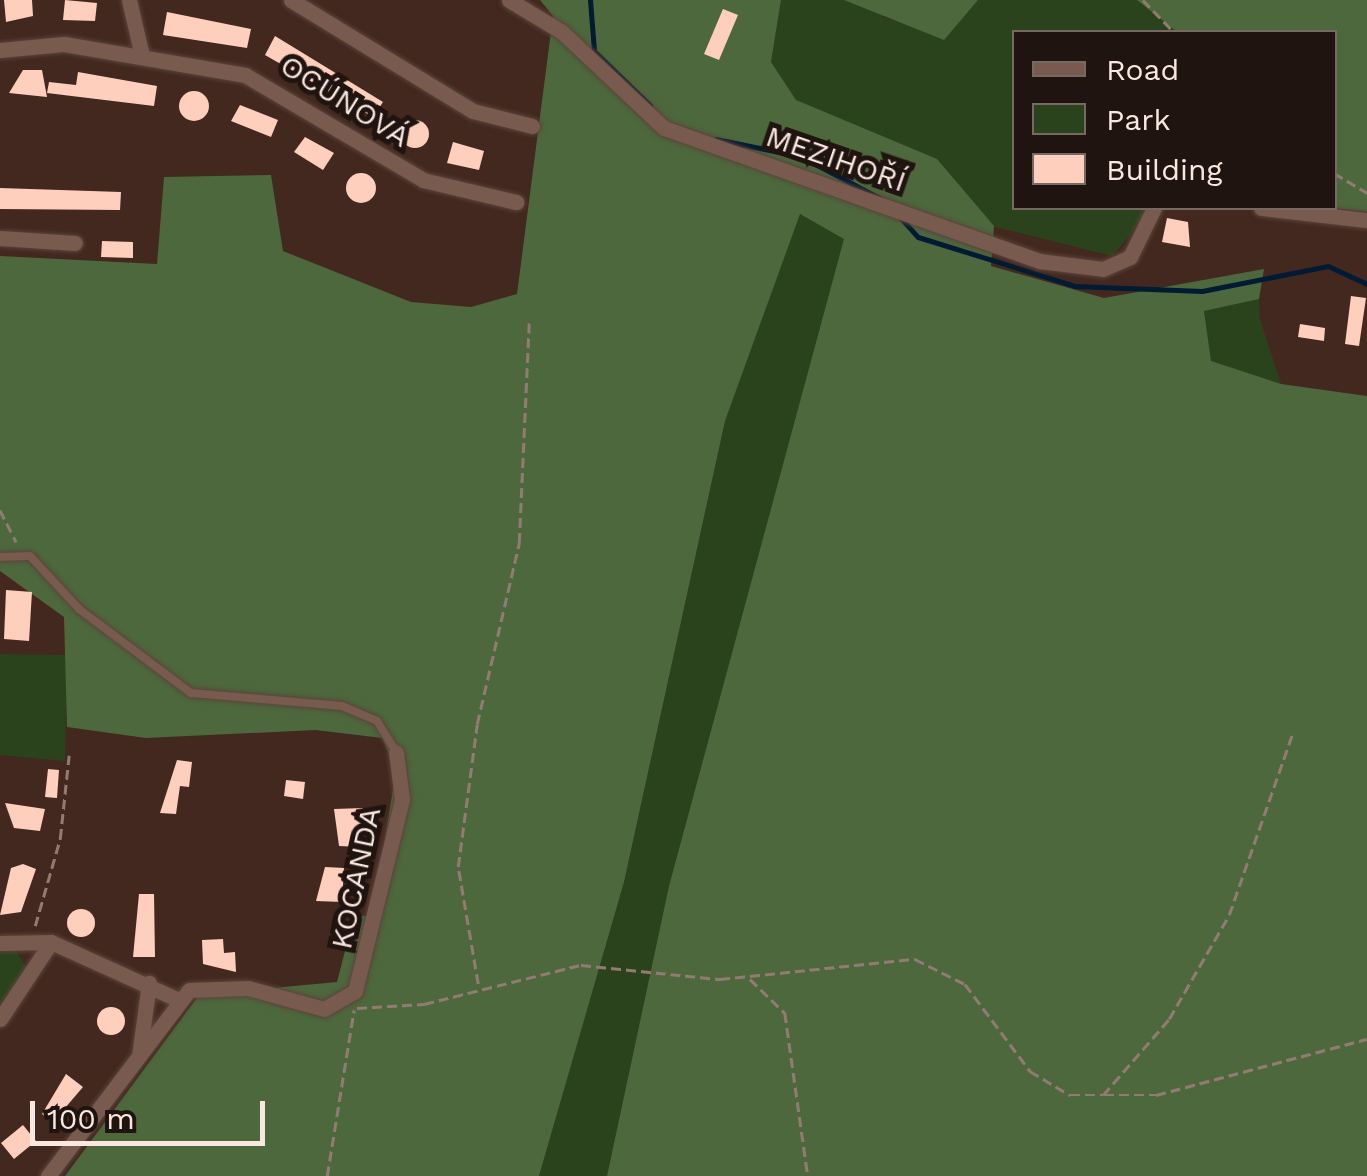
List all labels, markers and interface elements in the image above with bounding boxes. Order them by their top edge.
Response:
legend [1012,30,1337,210]
street label: OCÚNOVÁ [274,47,416,155]
text: Road [1106,52,1179,87]
text: Park [1106,102,1171,137]
street label: MEZIHOŘÍ [761,118,911,200]
text: Building [1106,152,1223,187]
street label: KOCANDA [323,804,389,952]
scale bar [35,1081,270,1143]
text: 100 m [47,1101,135,1136]

